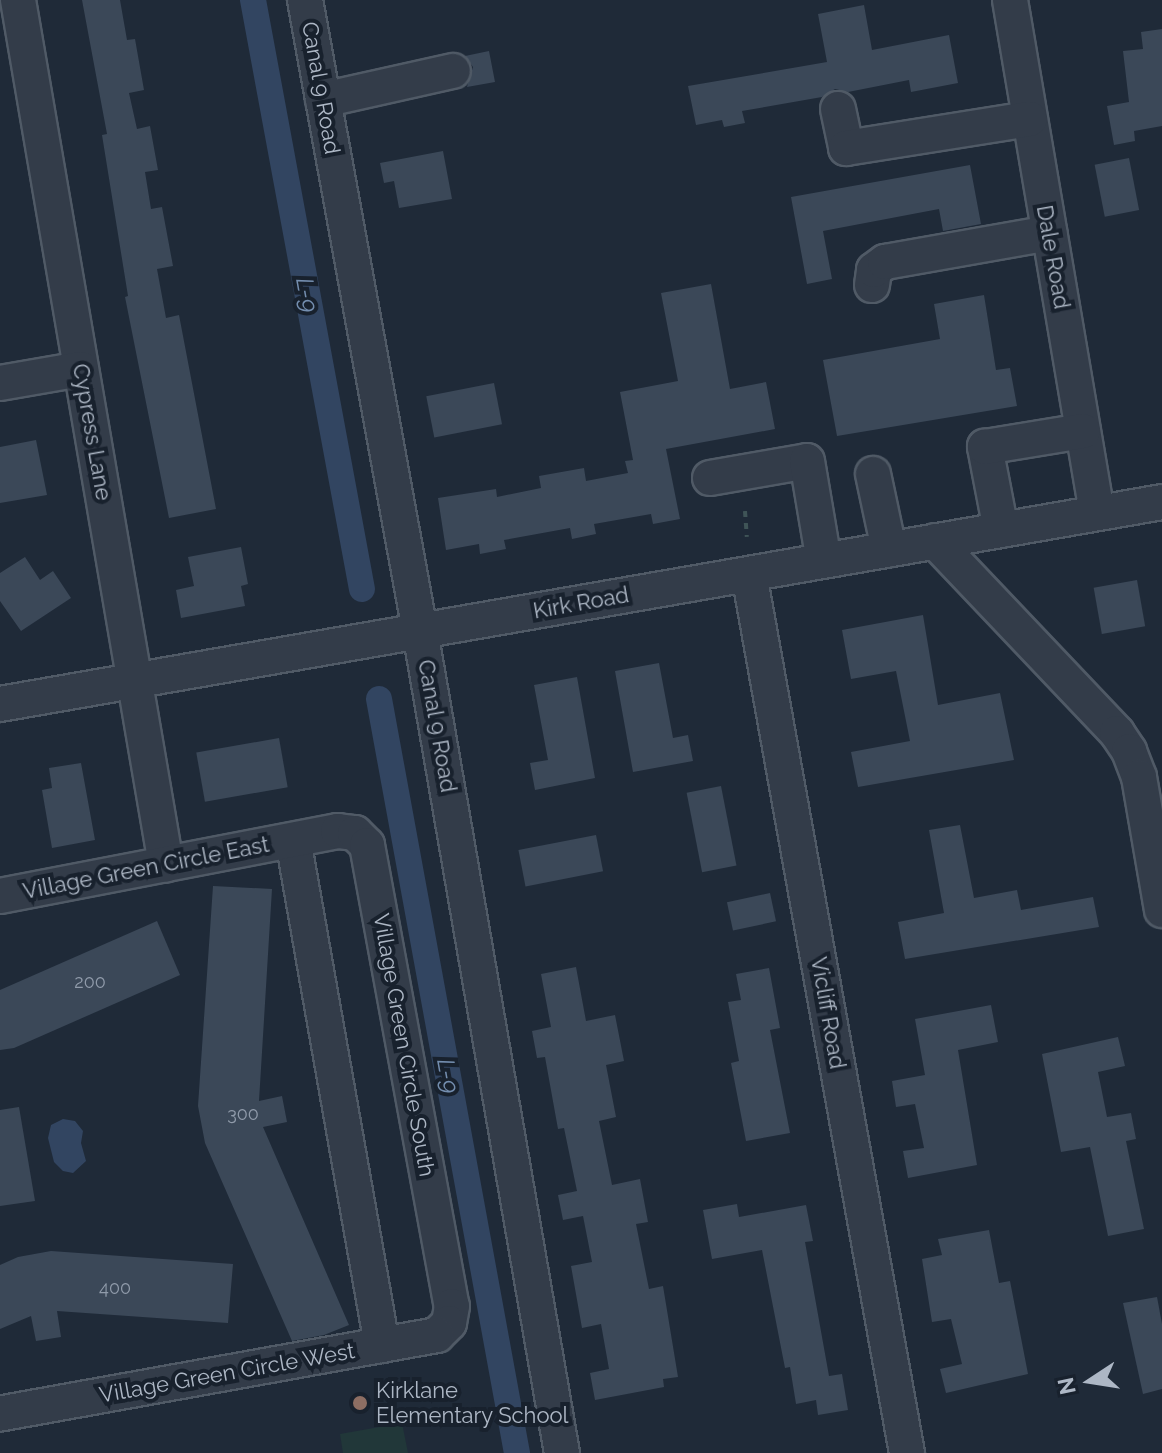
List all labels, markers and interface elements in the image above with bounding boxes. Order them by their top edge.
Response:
street label: Canal 9 Road [296,19,346,157]
street label: Dale Road [1031,203,1075,311]
water label: L-9 [290,275,324,315]
street label: Cypress Lane [67,362,117,502]
street label: Kirk Road [531,582,631,624]
street label: Canal 9 Road [412,657,462,795]
street label: Village Green Circle East [21,831,271,905]
street label: Village Green Circle South [368,911,440,1179]
street label: Vicliff Road [805,955,851,1071]
house number: 200 [74,971,106,993]
water label: L-9 [431,1056,465,1096]
house number: 300 [227,1103,259,1125]
house number: 400 [99,1277,131,1299]
street label: Village Green Circle West [97,1337,357,1409]
north arrow [1050,1341,1130,1421]
text: N [1052,1375,1081,1397]
place label: Kirklane Elementary School [376,1377,569,1428]
marker: Kirklane Elementary School [351,1394,369,1412]

